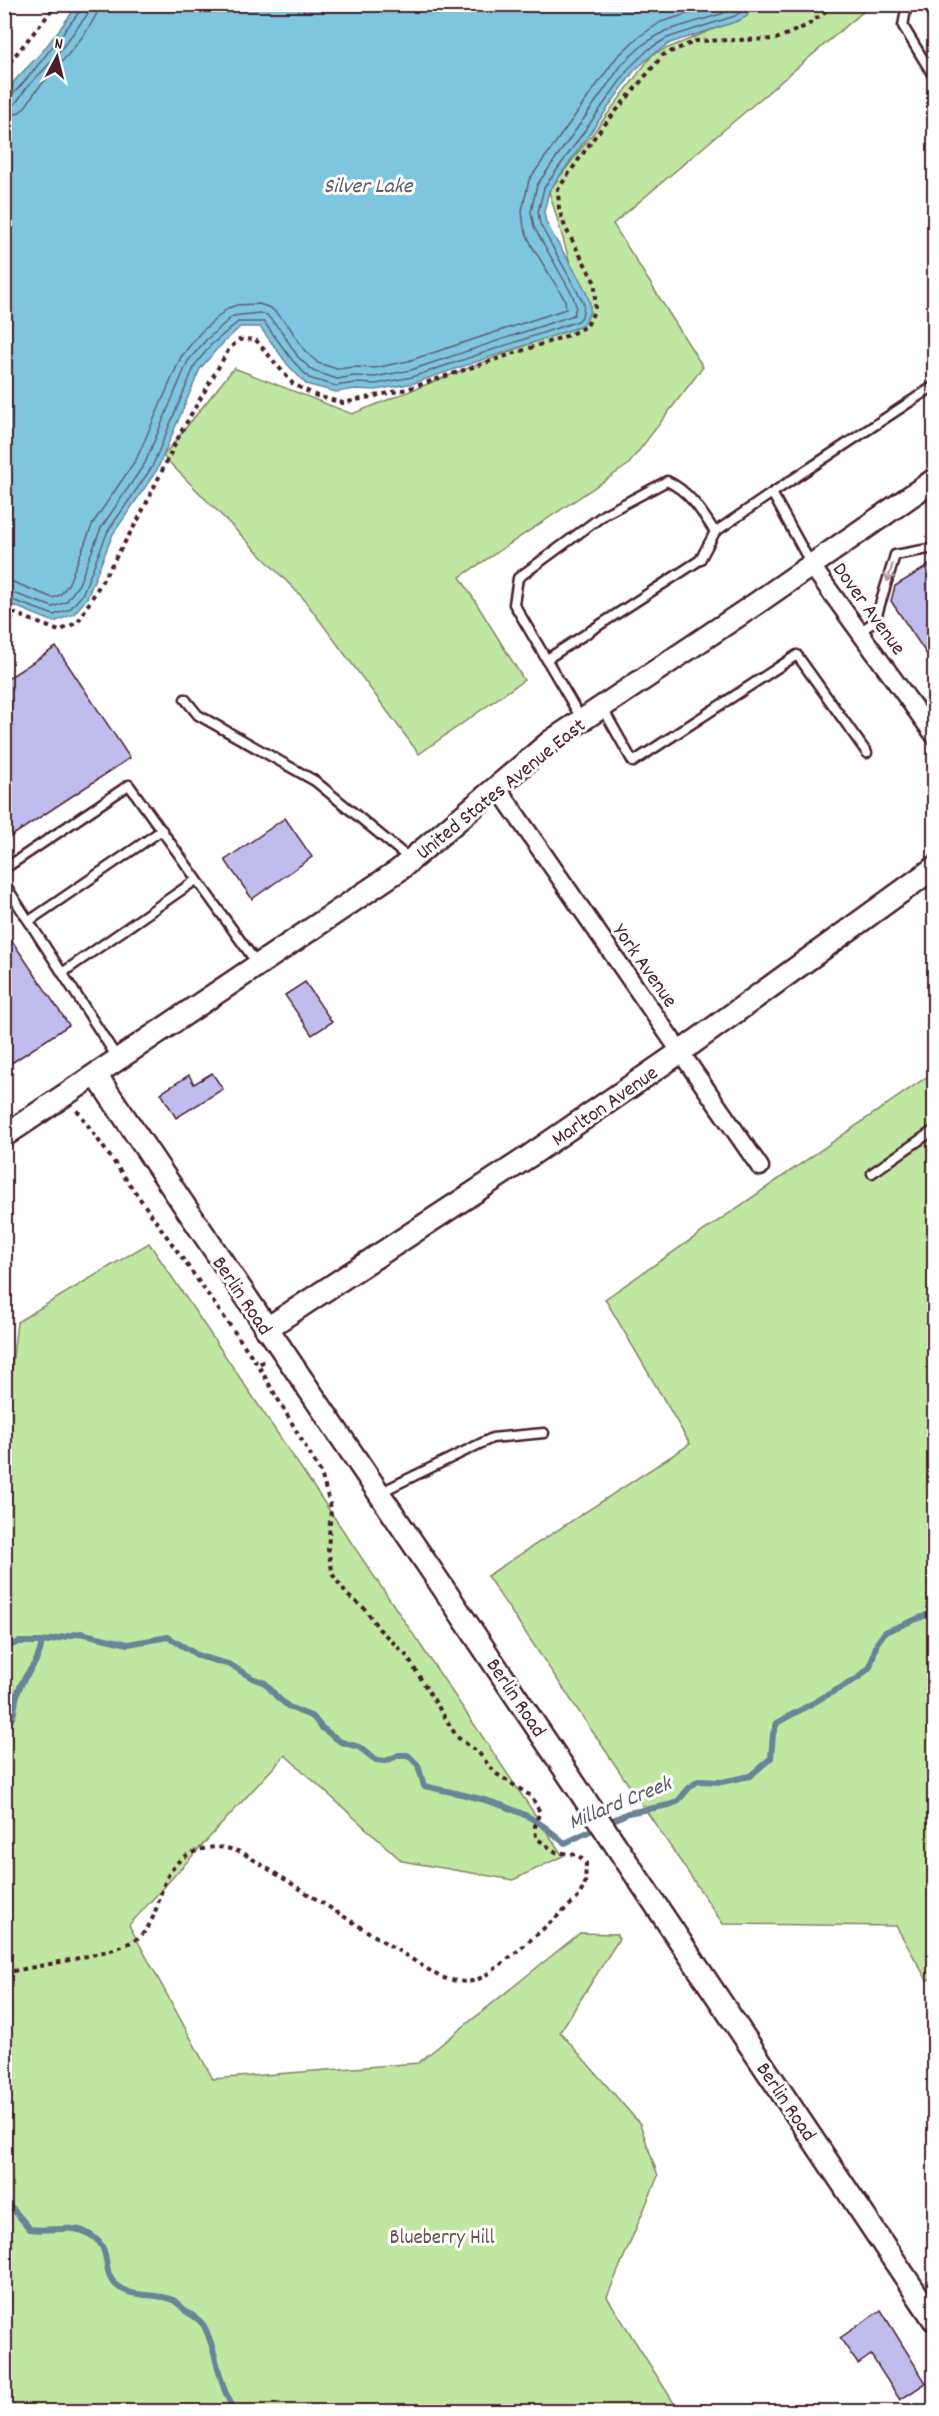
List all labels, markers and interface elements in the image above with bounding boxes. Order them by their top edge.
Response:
north arrow [27,27,87,87]
text: N [53,33,64,57]
water label: Silver Lake [323,172,414,203]
street label: Dover Avenue [824,557,912,662]
one-way arrow [884,563,895,582]
street label: United States Avenue East [410,712,594,868]
street label: York Avenue [604,919,683,1015]
street label: Marlton Avenue [546,1060,665,1155]
street label: Berlin Road [203,1251,278,1342]
street label: Berlin Road [477,1653,552,1744]
water label: Millard Creek [564,1769,678,1839]
street label: Berlin Road [747,2057,822,2148]
park label: Blueberry Hill [389,2224,495,2254]

